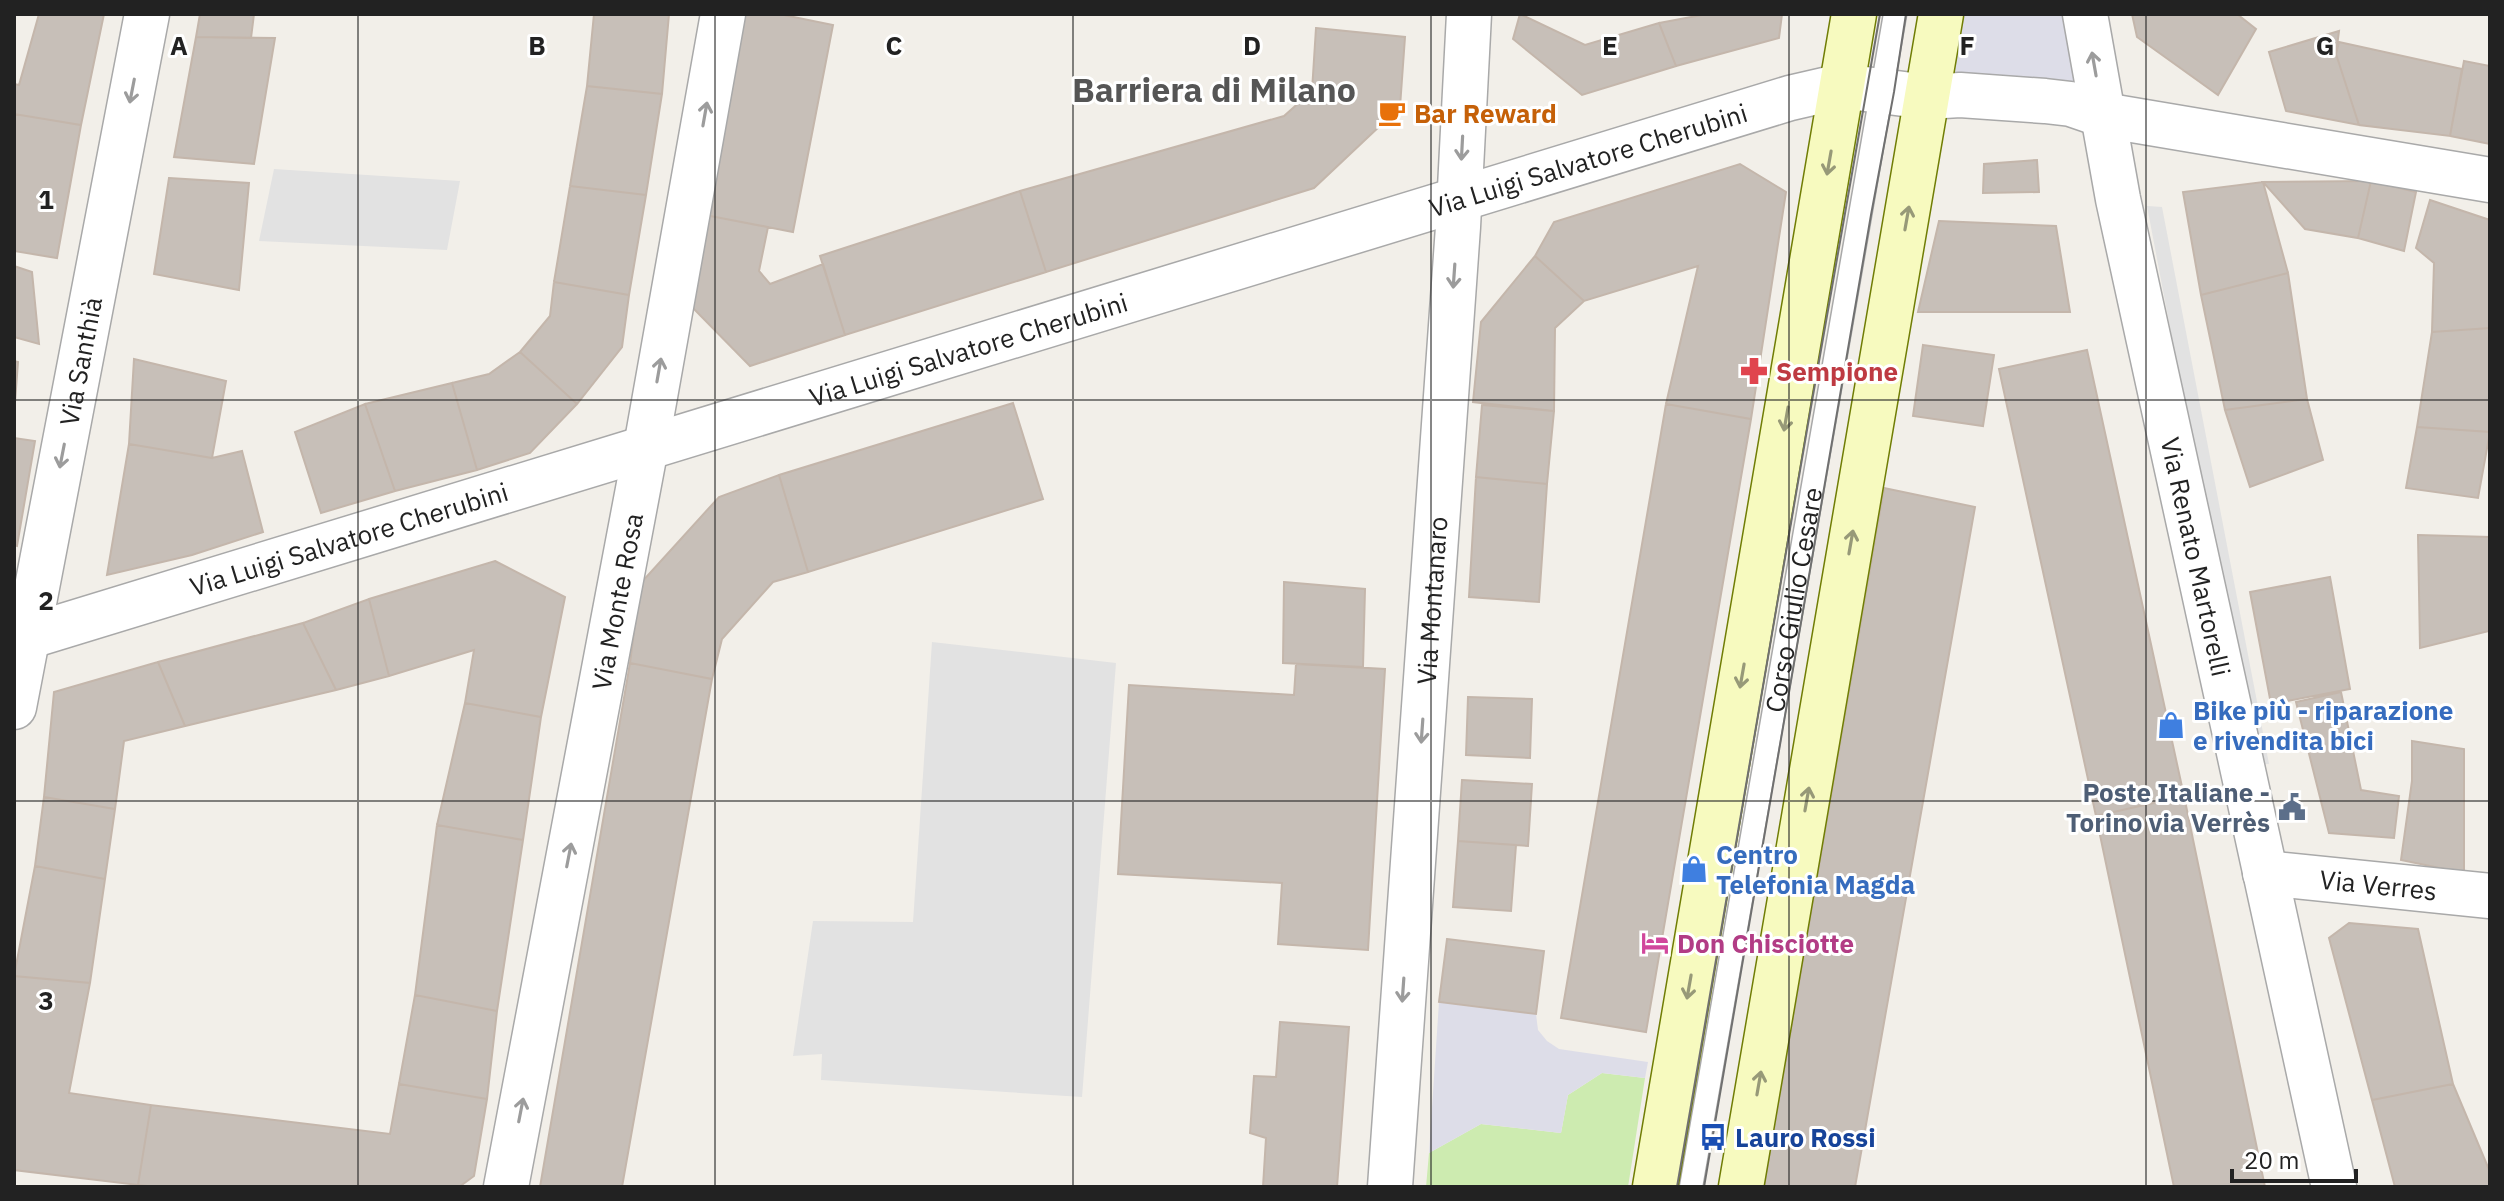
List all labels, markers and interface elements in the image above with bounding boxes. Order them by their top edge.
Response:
text: A [170,28,188,62]
text: B [528,28,546,62]
text: C [886,28,903,62]
text: D [1243,28,1261,62]
text: E [1602,28,1618,62]
text: F [1959,28,1975,62]
text: G [2316,28,2334,62]
one-way arrow [2085,52,2100,78]
district label: Barriera di Milano [1072,67,1356,111]
one-way arrow [124,77,139,103]
street label: Via Luigi Salvatore Cherubini [1425,95,1751,224]
place label: Bar Reward [1414,96,1557,130]
cafe icon: Bar Reward [1377,98,1407,128]
one-way arrow [698,102,713,127]
one-way arrow [1454,134,1469,161]
one-way arrow [1821,150,1836,175]
text: 1 [38,182,54,216]
one-way arrow [1900,205,1915,231]
one-way arrow [1446,262,1461,289]
street label: Via Luigi Salvatore Cherubini [805,285,1132,414]
street label: Via Santhià [51,294,109,429]
place label: Sempione [1776,354,1898,388]
pharmacy icon: Sempione [1739,356,1769,386]
one-way arrow [653,358,668,383]
one-way arrow [1777,406,1792,432]
street label: Via Renato Martorelli [2154,434,2239,679]
one-way arrow [53,443,68,468]
street label: Via Luigi Salvatore Cherubini [185,474,512,603]
street label: Corso Giulio Cesare [1757,485,1829,715]
street label: Via Monte Rosa [583,510,650,693]
street label: Via Montanaro [1409,515,1454,686]
one-way arrow [1845,530,1860,556]
text: 2 [38,583,54,617]
one-way arrow [1734,662,1749,688]
place label: Bike più - riparazione e rivendita bici [2193,693,2453,757]
shop icon: Bike più - riparazione e rivendita bici [2156,710,2186,740]
one-way arrow [1414,717,1429,744]
place label: Poste Italiane - Torino via Verrès [2066,775,2270,839]
one-way arrow [1801,786,1816,812]
public building icon: Poste Italiane - Torino via Verrès [2277,792,2307,822]
place label: Centro Telefonia Magda [1716,837,1915,901]
one-way arrow [562,843,577,868]
shop icon: Centro Telefonia Magda [1679,854,1709,884]
street label: Via Verres [2318,862,2439,907]
place label: Don Chisciotte [1677,926,1854,960]
hotel icon: Don Chisciotte [1640,928,1670,958]
one-way arrow [1680,974,1695,999]
one-way arrow [1395,976,1410,1003]
text: 3 [38,983,54,1017]
one-way arrow [1752,1070,1767,1096]
one-way arrow [514,1098,529,1124]
place label: Lauro Rossi [1735,1120,1876,1154]
bus stop icon: Lauro Rossi [1698,1122,1728,1152]
scale bar [2232,1133,2356,1183]
text: 20 m [2244,1144,2299,1176]

